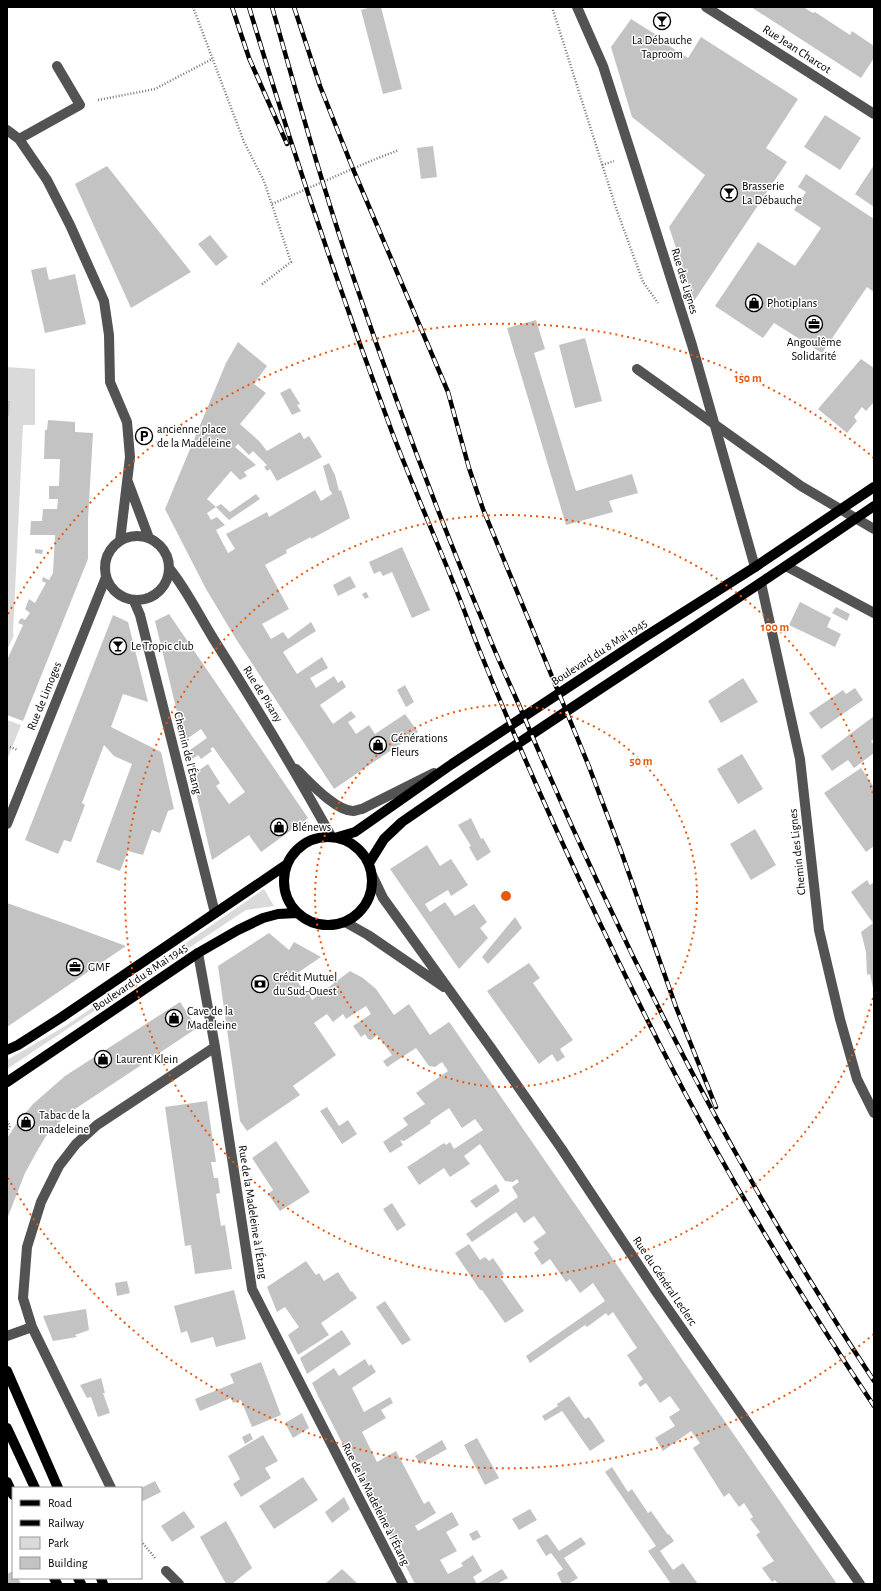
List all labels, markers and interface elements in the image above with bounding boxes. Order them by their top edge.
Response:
bar icon: La Débauche Taproom [652,11,672,31]
street label: Rue Jean Charcot [761,23,833,76]
place label: La Débauche Taproom [632,34,692,60]
place label: Brasserie La Débauche [742,180,802,206]
bar icon: Brasserie La Débauche [719,183,739,203]
street label: Rue des Lignes [669,247,701,315]
shop icon: Photiplans [744,293,764,313]
place label: Photiplans [767,297,817,309]
office icon: Angoulême Solidarité [804,314,824,334]
place label: Angoulême Solidarité [787,336,841,362]
text: 150 m [734,372,762,384]
place label: ancienne place de la Madeleine [157,423,231,449]
parking icon: ancienne place de la Madeleine [134,426,154,446]
street label: Boulevard du 8 Mai 1945 [549,617,649,687]
text: 100 m [761,621,789,633]
bar icon: Le Tropic club [108,636,128,656]
place label: Le Tropic club [131,640,194,652]
street label: Rue de Limoges [25,660,63,732]
street label: Rue de Pisany [240,664,285,725]
street label: Chemin de l'Étang [172,710,205,795]
place label: Générations Fleurs [391,732,448,758]
shop icon: Générations Fleurs [368,735,388,755]
text: 50 m [630,755,653,767]
street label: Chemin des Lignes [786,808,808,896]
shop icon: Blénews [269,817,289,837]
place label: Blénews [292,821,331,833]
centre of rings [499,889,513,903]
street label: Boulevard du 8 Mai 1945 [90,941,190,1013]
office icon: GMF [65,957,85,977]
place label: GMF [88,961,111,973]
place label: Crédit Mutuel du Sud-Ouest [273,971,337,997]
bank icon: Crédit Mutuel du Sud-Ouest [250,974,270,994]
place label: Cave de la Madeleine [187,1005,237,1031]
shop icon: Cave de la Madeleine [164,1008,184,1028]
shop icon: Laurent Klein [93,1049,113,1069]
place label: Laurent Klein [116,1053,178,1065]
place label: Tabac de la madeleine [39,1109,91,1135]
shop icon: Tabac de la madeleine [16,1112,36,1132]
street label: Rue de la Madeleine à l'Étang [236,1144,271,1280]
street label: Rue du Général Leclerc [631,1234,699,1328]
street label: Rue de la Madeleine à l'Étang [340,1441,413,1567]
legend [12,1487,142,1579]
text: Road [48,1497,72,1509]
text: Railway [48,1517,84,1530]
text: Park [48,1537,69,1549]
text: Building [48,1557,88,1569]

